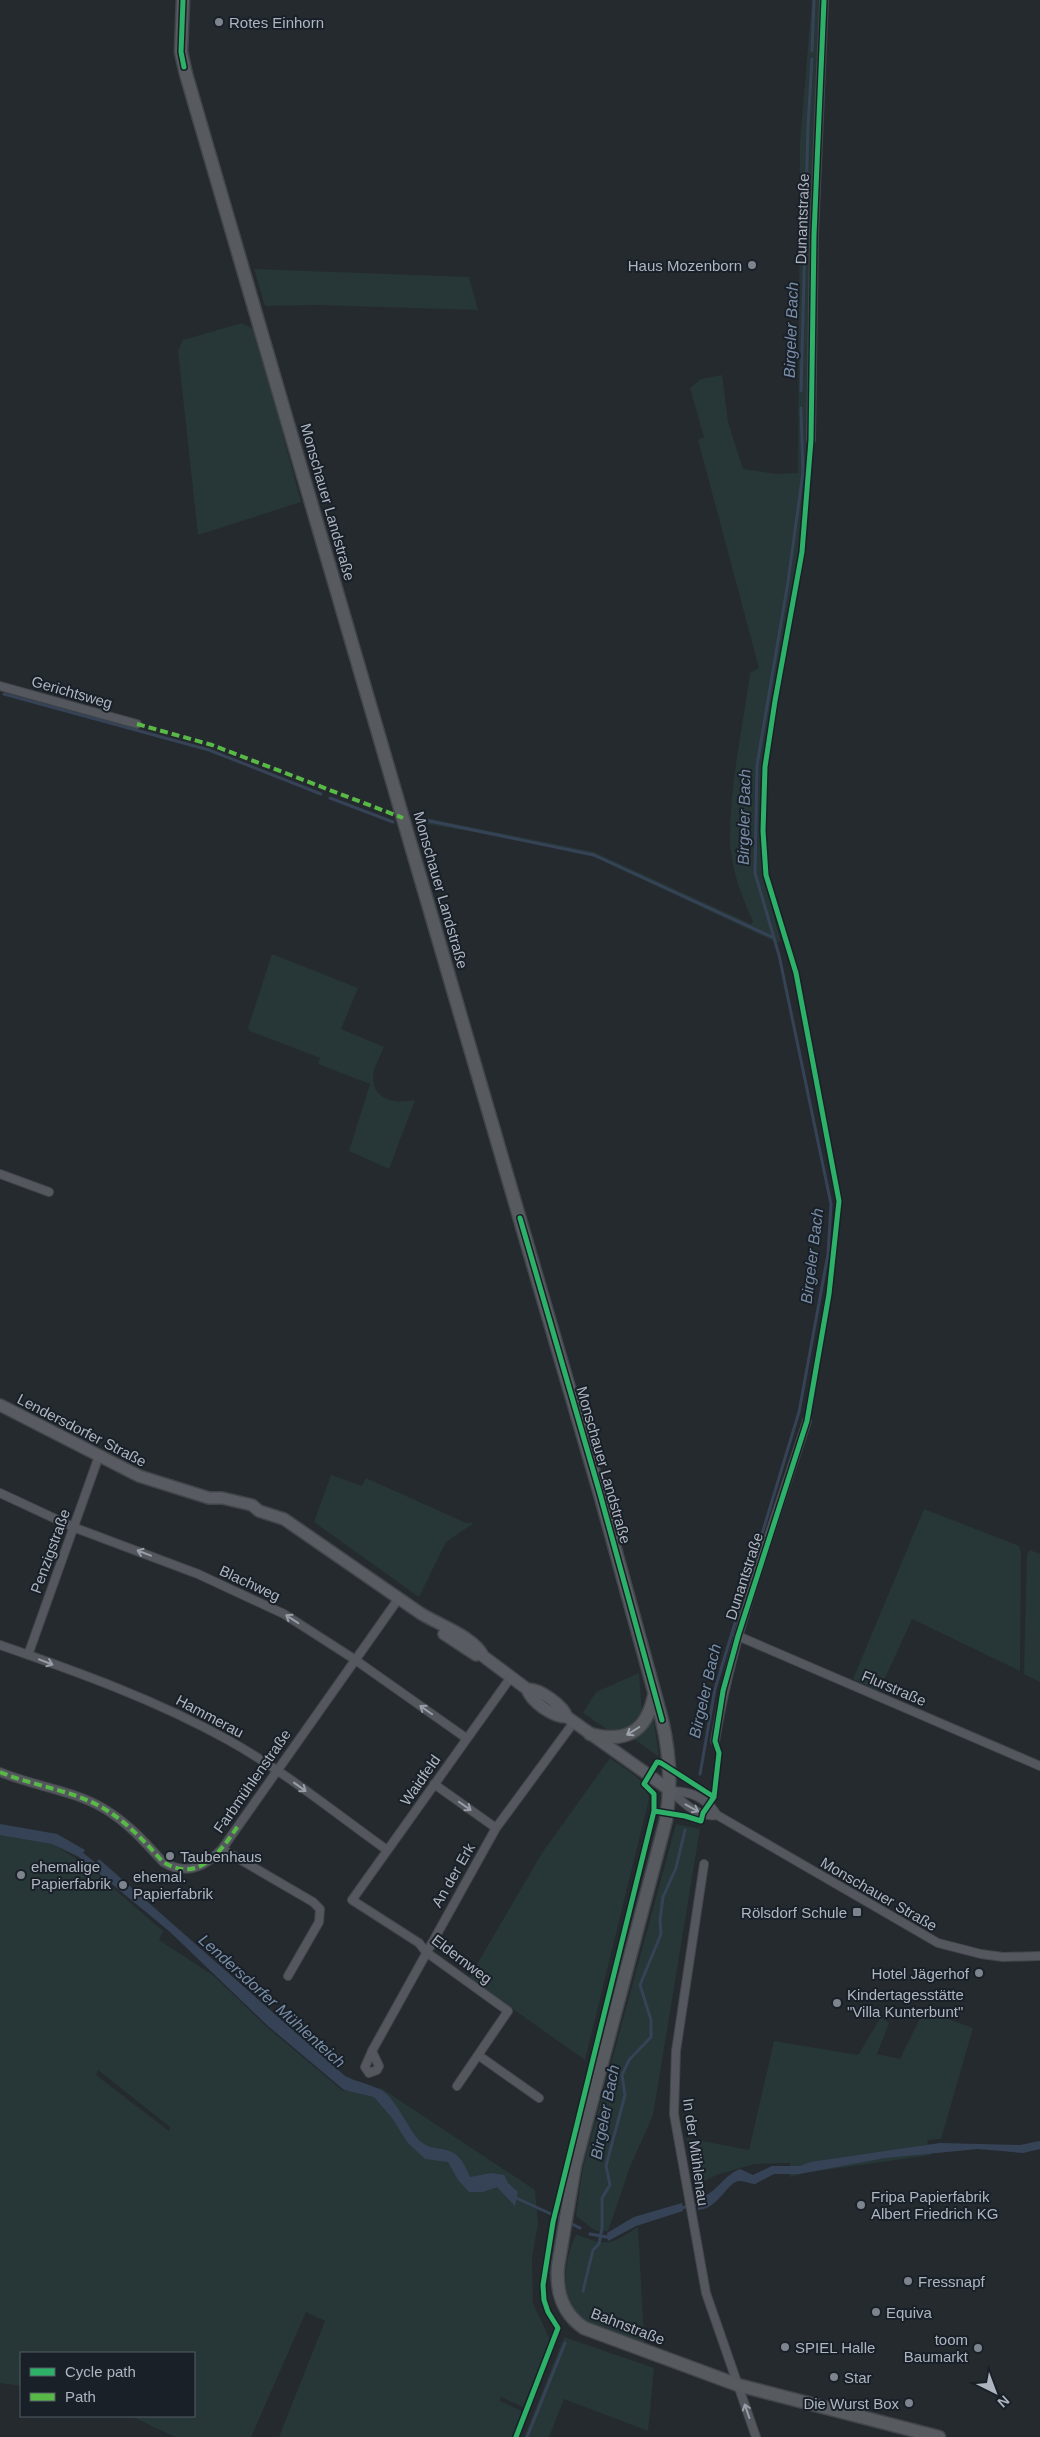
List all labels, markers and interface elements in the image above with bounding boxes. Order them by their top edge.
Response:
place label: Rotes Einhorn [229,14,324,31]
marker: Rotes Einhorn [213,16,225,28]
street label: Dunantstraße [792,173,812,265]
place label: Haus Mozenborn [628,257,742,274]
marker: Haus Mozenborn [746,259,758,271]
water label: Birgeler Bach [781,282,801,378]
street label: Monschauer Landstraße [297,422,359,582]
street label: Gerichtsweg [30,672,114,712]
water label: Birgeler Bach [735,769,753,865]
street label: Monschauer Landstraße [410,810,472,970]
water label: Birgeler Bach [798,1207,826,1305]
street label: Monschauer Landstraße [573,1385,635,1545]
street label: Lendersdorfer Straße [15,1390,149,1470]
street label: Penzigstraße [27,1507,73,1595]
street label: Dunantstraße [722,1530,766,1622]
one-way arrow [137,1548,152,1557]
street label: Blachweg [217,1562,283,1604]
one-way arrow [285,1614,299,1624]
water label: Birgeler Bach [686,1642,724,1740]
one-way arrow [38,1658,53,1667]
street label: Flurstraße [859,1667,929,1709]
street label: Hammerau [173,1691,247,1741]
one-way arrow [420,1705,434,1715]
street label: Farbmühlenstraße [210,1726,294,1836]
one-way arrow [626,1726,640,1736]
street label: Waidfeld [396,1751,444,1809]
one-way arrow [293,1782,306,1793]
one-way arrow [458,1801,472,1811]
one-way arrow [684,1803,699,1813]
street label: An der Erk [428,1840,478,1910]
place label: Taubenhaus [180,1848,262,1865]
marker: Taubenhaus [164,1850,176,1862]
street label: Monschauer Straße [818,1854,940,1934]
place label: ehemalige Papierfabrik [31,1858,112,1892]
place label: ehemal. Papierfabrik [133,1868,214,1902]
marker: ehemalige Papierfabrik [15,1869,27,1881]
marker: ehemal. Papierfabrik [117,1879,129,1891]
place label: Rölsdorf Schule [741,1904,847,1921]
marker: Rölsdorf Schule [851,1906,863,1918]
water label: Lendersdorfer Mühlenteich [196,1931,348,2071]
street label: Eldernweg [429,1931,495,1987]
place label: Hotel Jägerhof [871,1965,970,1982]
marker: Hotel Jägerhof [973,1967,985,1979]
place label: Kindertagesstätte "Villa Kunterbunt" [847,1986,964,2020]
marker: Kindertagesstätte "Villa Kunterbunt" [831,1997,843,2009]
water label: Birgeler Bach [587,2063,623,2161]
street label: In der Mühlenau [680,2097,712,2207]
place label: Fripa Papierfabrik Albert Friedrich KG [871,2188,999,2222]
marker: Fripa Papierfabrik Albert Friedrich KG [855,2199,867,2211]
place label: Fressnapf [918,2273,986,2290]
marker: Fressnapf [902,2275,914,2287]
street label: Bahnstraße [589,2304,667,2348]
place label: Equiva [886,2304,933,2321]
marker: Equiva [870,2306,882,2318]
place label: toom Baumarkt [904,2331,969,2365]
place label: SPIEL Halle [795,2339,875,2356]
marker: SPIEL Halle [779,2341,791,2353]
marker: toom Baumarkt [972,2342,984,2354]
legend [20,2352,195,2417]
text: Cycle path [65,2363,136,2380]
north arrow [970,2367,1020,2417]
place label: Star [844,2369,872,2386]
marker: Star [828,2371,840,2383]
text: Path [65,2388,96,2405]
text: N [995,2392,1013,2411]
place label: Die Wurst Box [803,2395,899,2412]
marker: Die Wurst Box [903,2397,915,2409]
one-way arrow [742,2404,751,2419]

